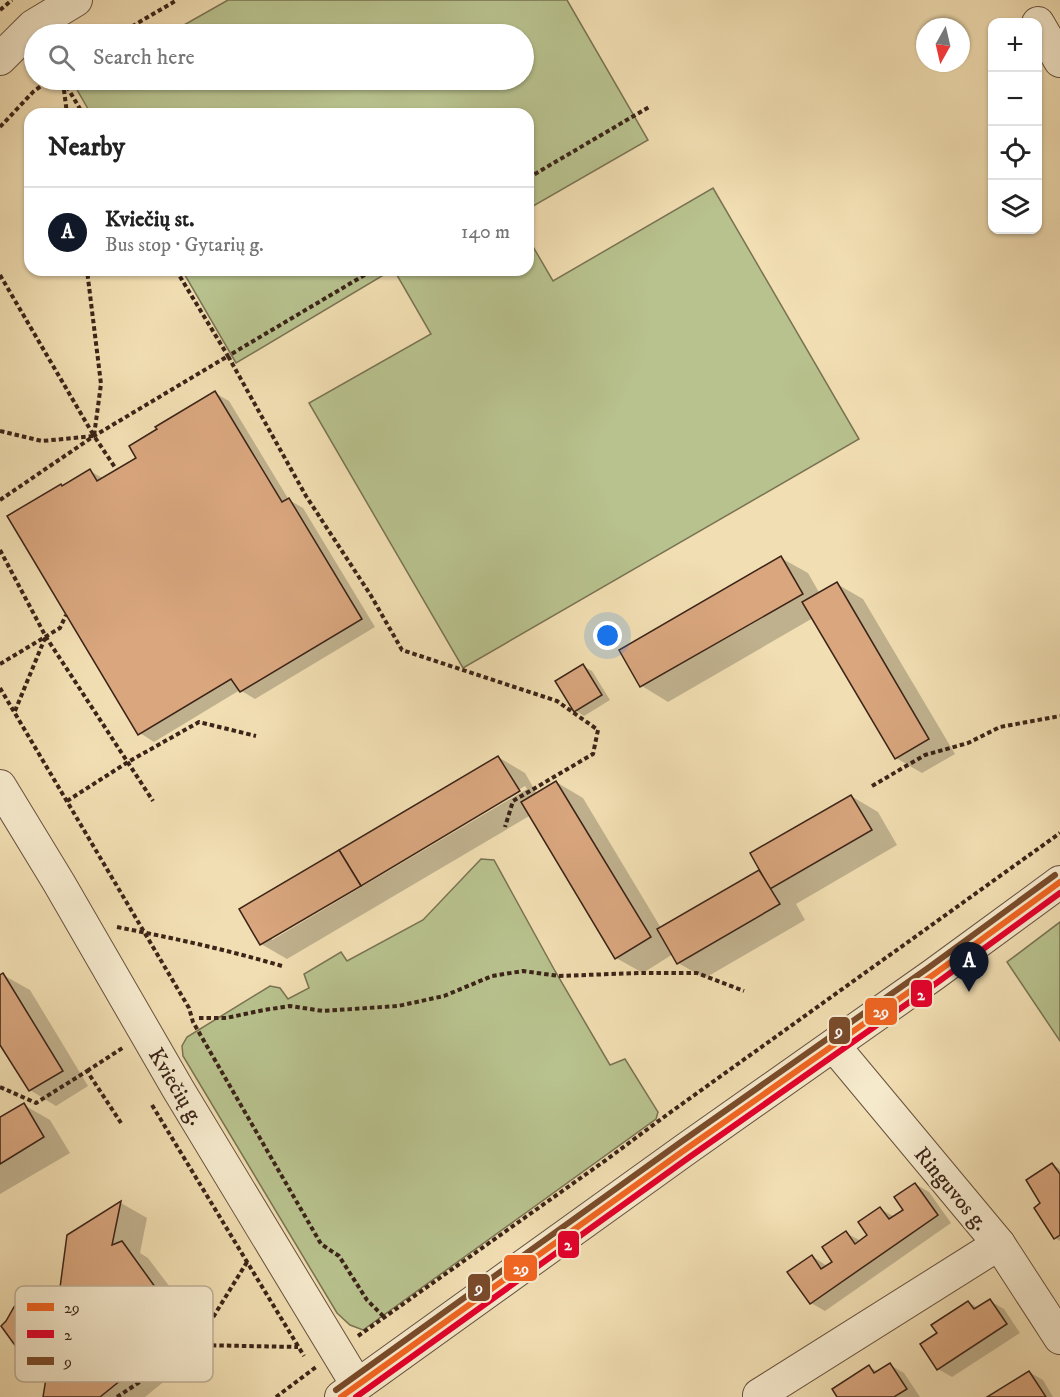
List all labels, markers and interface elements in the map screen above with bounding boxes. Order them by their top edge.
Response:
north arrow [916,18,970,72]
map controls [988,18,1042,234]
button: + [988,18,1042,72]
search box [24,24,534,90]
icon: search [45,41,78,74]
text: Search here [93,44,195,71]
button: − [988,72,1042,126]
button: locate [988,126,1042,180]
text: Nearby [48,131,125,164]
button: layers [988,180,1042,234]
text: Kviečių st. [105,206,194,233]
text: A [61,220,74,245]
text: 140 m [461,220,510,245]
text: Bus stop · Gytarių g. [105,233,264,258]
your location [593,621,622,650]
pin: A [950,942,988,992]
line badge: 2 [910,979,933,1008]
text: 2 [917,985,926,1005]
line badge: 29 [864,997,898,1026]
text: 29 [873,1002,889,1022]
line badge: 9 [828,1016,851,1045]
text: 9 [834,1021,843,1041]
street label: Kviečių g. [142,1043,209,1130]
street label: Ringuvos g. [908,1141,994,1236]
line badge: 2 [557,1230,580,1259]
text: 2 [564,1235,573,1255]
line badge: 29 [503,1254,538,1282]
text: 29 [513,1259,529,1279]
line badge: 9 [467,1273,491,1302]
text: 9 [474,1278,483,1298]
legend [15,1286,213,1382]
text: 29 [64,1298,80,1318]
text: 2 [64,1325,72,1345]
text: 9 [63,1352,72,1372]

